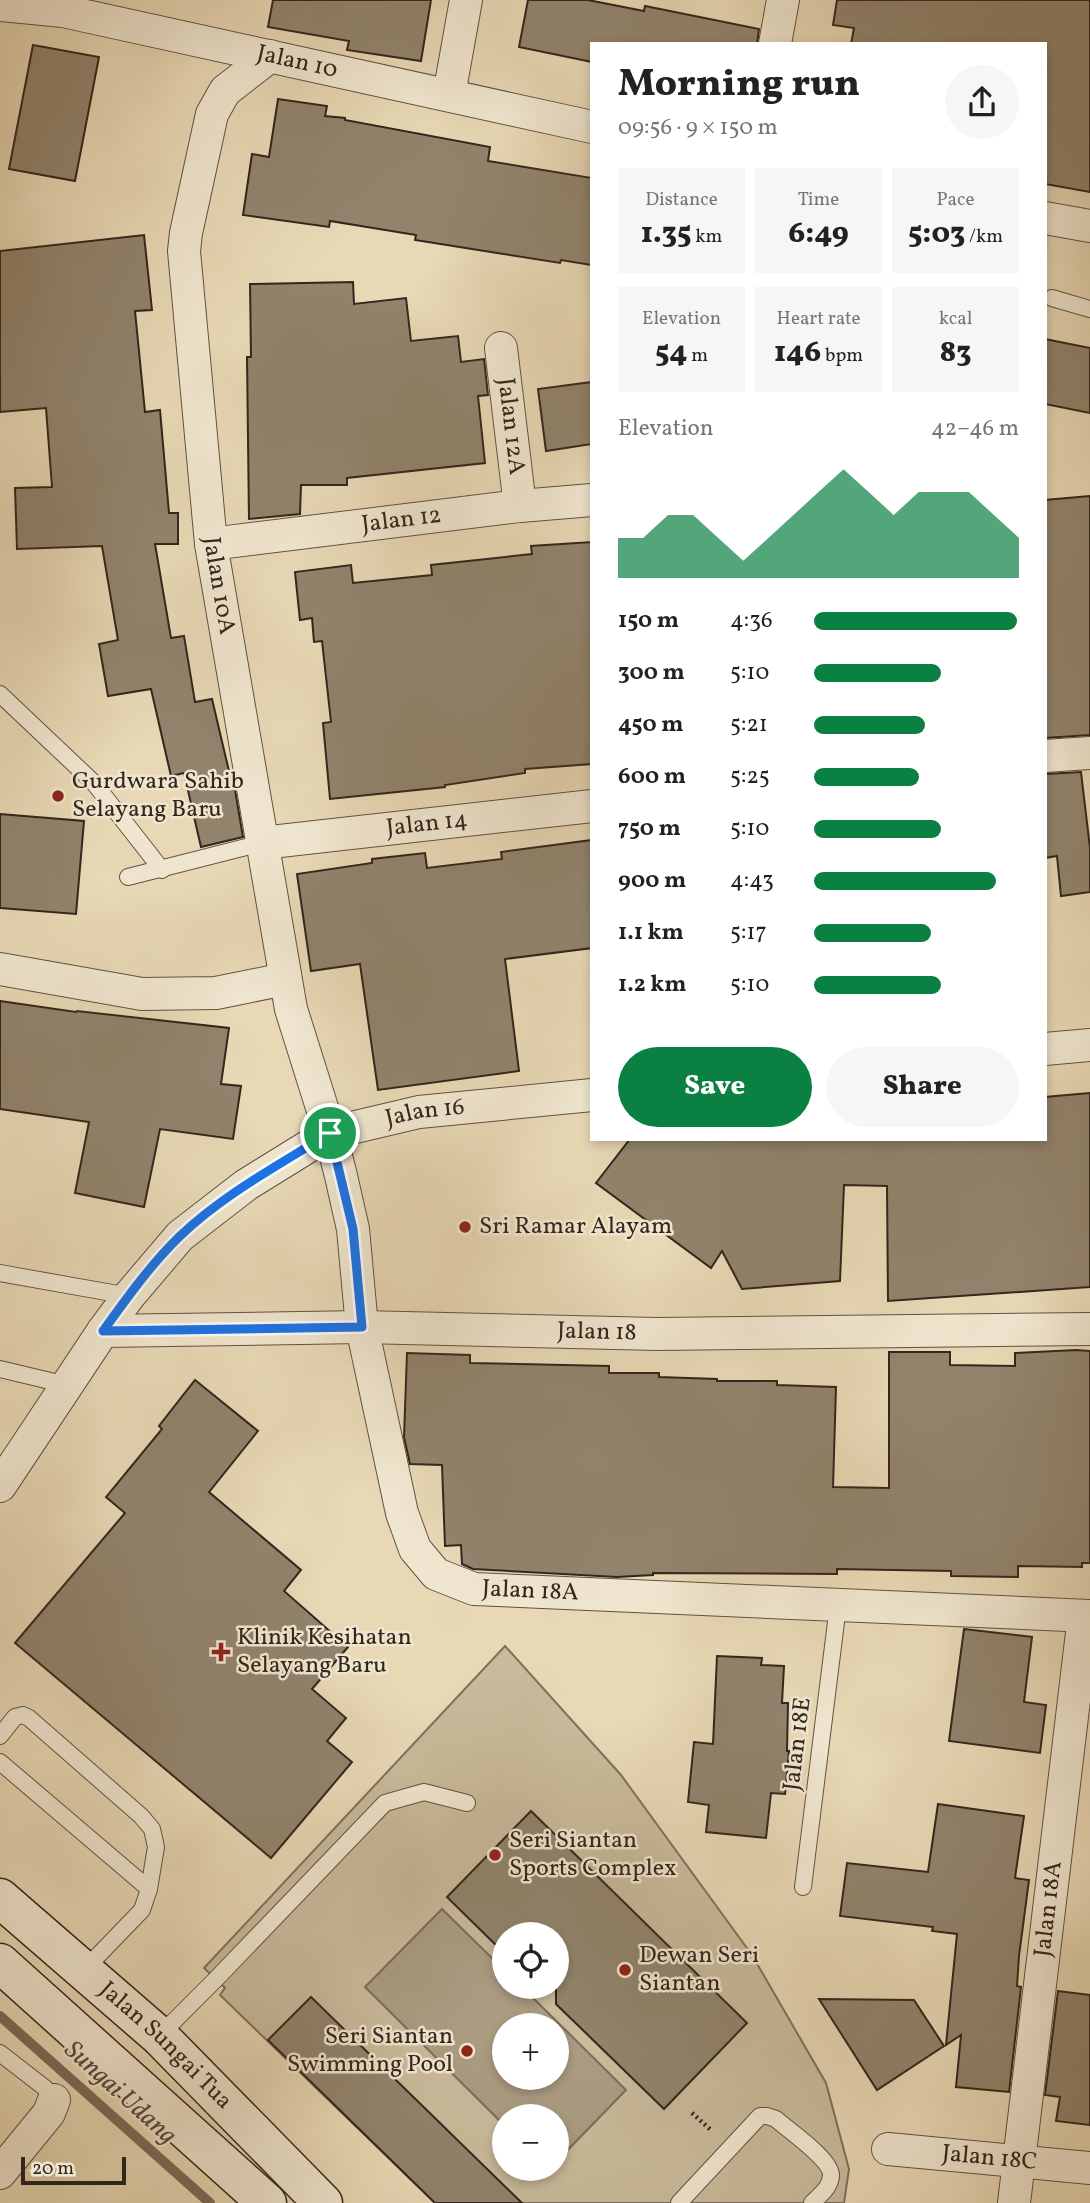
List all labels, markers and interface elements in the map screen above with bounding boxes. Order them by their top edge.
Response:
street label: Jalan 10 [254,37,341,88]
text: Morning run [618,59,860,112]
button: share [945,65,1019,139]
text: 09:56 · 9 × 150 m [618,112,778,144]
text: Distance [645,187,718,213]
text: Time [798,187,839,213]
text: Pace [936,187,975,213]
text: 1.35 [641,213,691,255]
text: 6:49 [788,213,849,255]
text: 5:03 [908,213,965,255]
text: km [691,224,722,250]
text: /km [965,224,1003,250]
text: Elevation [642,306,721,332]
text: Heart rate [777,306,860,332]
text: kcal [939,306,972,332]
text: 54 [655,332,688,374]
text: 146 [774,332,821,374]
text: 83 [939,332,972,374]
text: m [688,343,708,369]
text: bpm [821,343,863,369]
street label: Jalan 12A [488,376,533,477]
text: Elevation [618,413,714,445]
text: 42–46 m [931,413,1019,445]
street label: Jalan 12 [360,499,444,542]
street label: Jalan 10A [193,535,243,637]
text: 150 m [618,605,679,637]
text: 4:36 [730,605,773,637]
text: 300 m [618,657,685,689]
text: 5:10 [730,657,769,689]
text: 450 m [618,709,683,741]
text: 5:21 [730,709,768,741]
text: 600 m [618,761,686,793]
text: 5:25 [730,761,770,793]
place label: Gurdwara Sahib Selayang Baru [72,765,244,827]
marker: Gurdwara Sahib Selayang Baru [50,788,66,804]
street label: Jalan 14 [384,803,469,846]
text: 750 m [618,813,681,845]
text: 5:10 [730,813,769,845]
text: 900 m [618,865,686,897]
text: 4:43 [730,865,774,897]
text: 1.1 km [618,917,684,949]
text: 5:17 [730,917,767,949]
text: 1.2 km [618,969,687,1001]
text: 5:10 [730,969,769,1001]
button: Save [618,1047,812,1127]
button: Share [826,1047,1019,1127]
street label: Jalan 16 [382,1091,466,1136]
pin [300,1103,360,1163]
icon: arrive [311,1114,349,1152]
place label: Sri Ramar Alayam [479,1210,672,1244]
marker: Sri Ramar Alayam [457,1219,473,1235]
street label: Jalan 18 [557,1315,637,1351]
street label: Jalan 18A [481,1572,579,1611]
place label: Klinik Kesihatan Selayang Baru [237,1621,412,1683]
marker: Klinik Kesihatan Selayang Baru [211,1642,231,1662]
street label: Jalan 18E [775,1695,821,1793]
place label: Seri Siantan Sports Complex [509,1824,677,1886]
marker: Seri Siantan Sports Complex [487,1847,503,1863]
street label: Jalan 18A [1026,1859,1072,1959]
map controls [492,1922,569,2181]
button: locate [492,1922,569,1999]
place label: Dewan Seri Siantan [639,1939,759,2001]
marker: Dewan Seri Siantan [617,1962,633,1978]
street label: Jalan Sungai Tua [91,1974,240,2118]
button: + [492,2013,569,2090]
place label: Seri Siantan Swimming Pool [287,2020,453,2082]
water label: Sungai Udang [56,2033,184,2153]
marker: Seri Siantan Swimming Pool [459,2043,475,2059]
button: − [492,2104,569,2181]
street label: Jalan 18C [940,2137,1039,2180]
scale bar [21,2154,126,2186]
text: 20 m [32,2156,74,2182]

